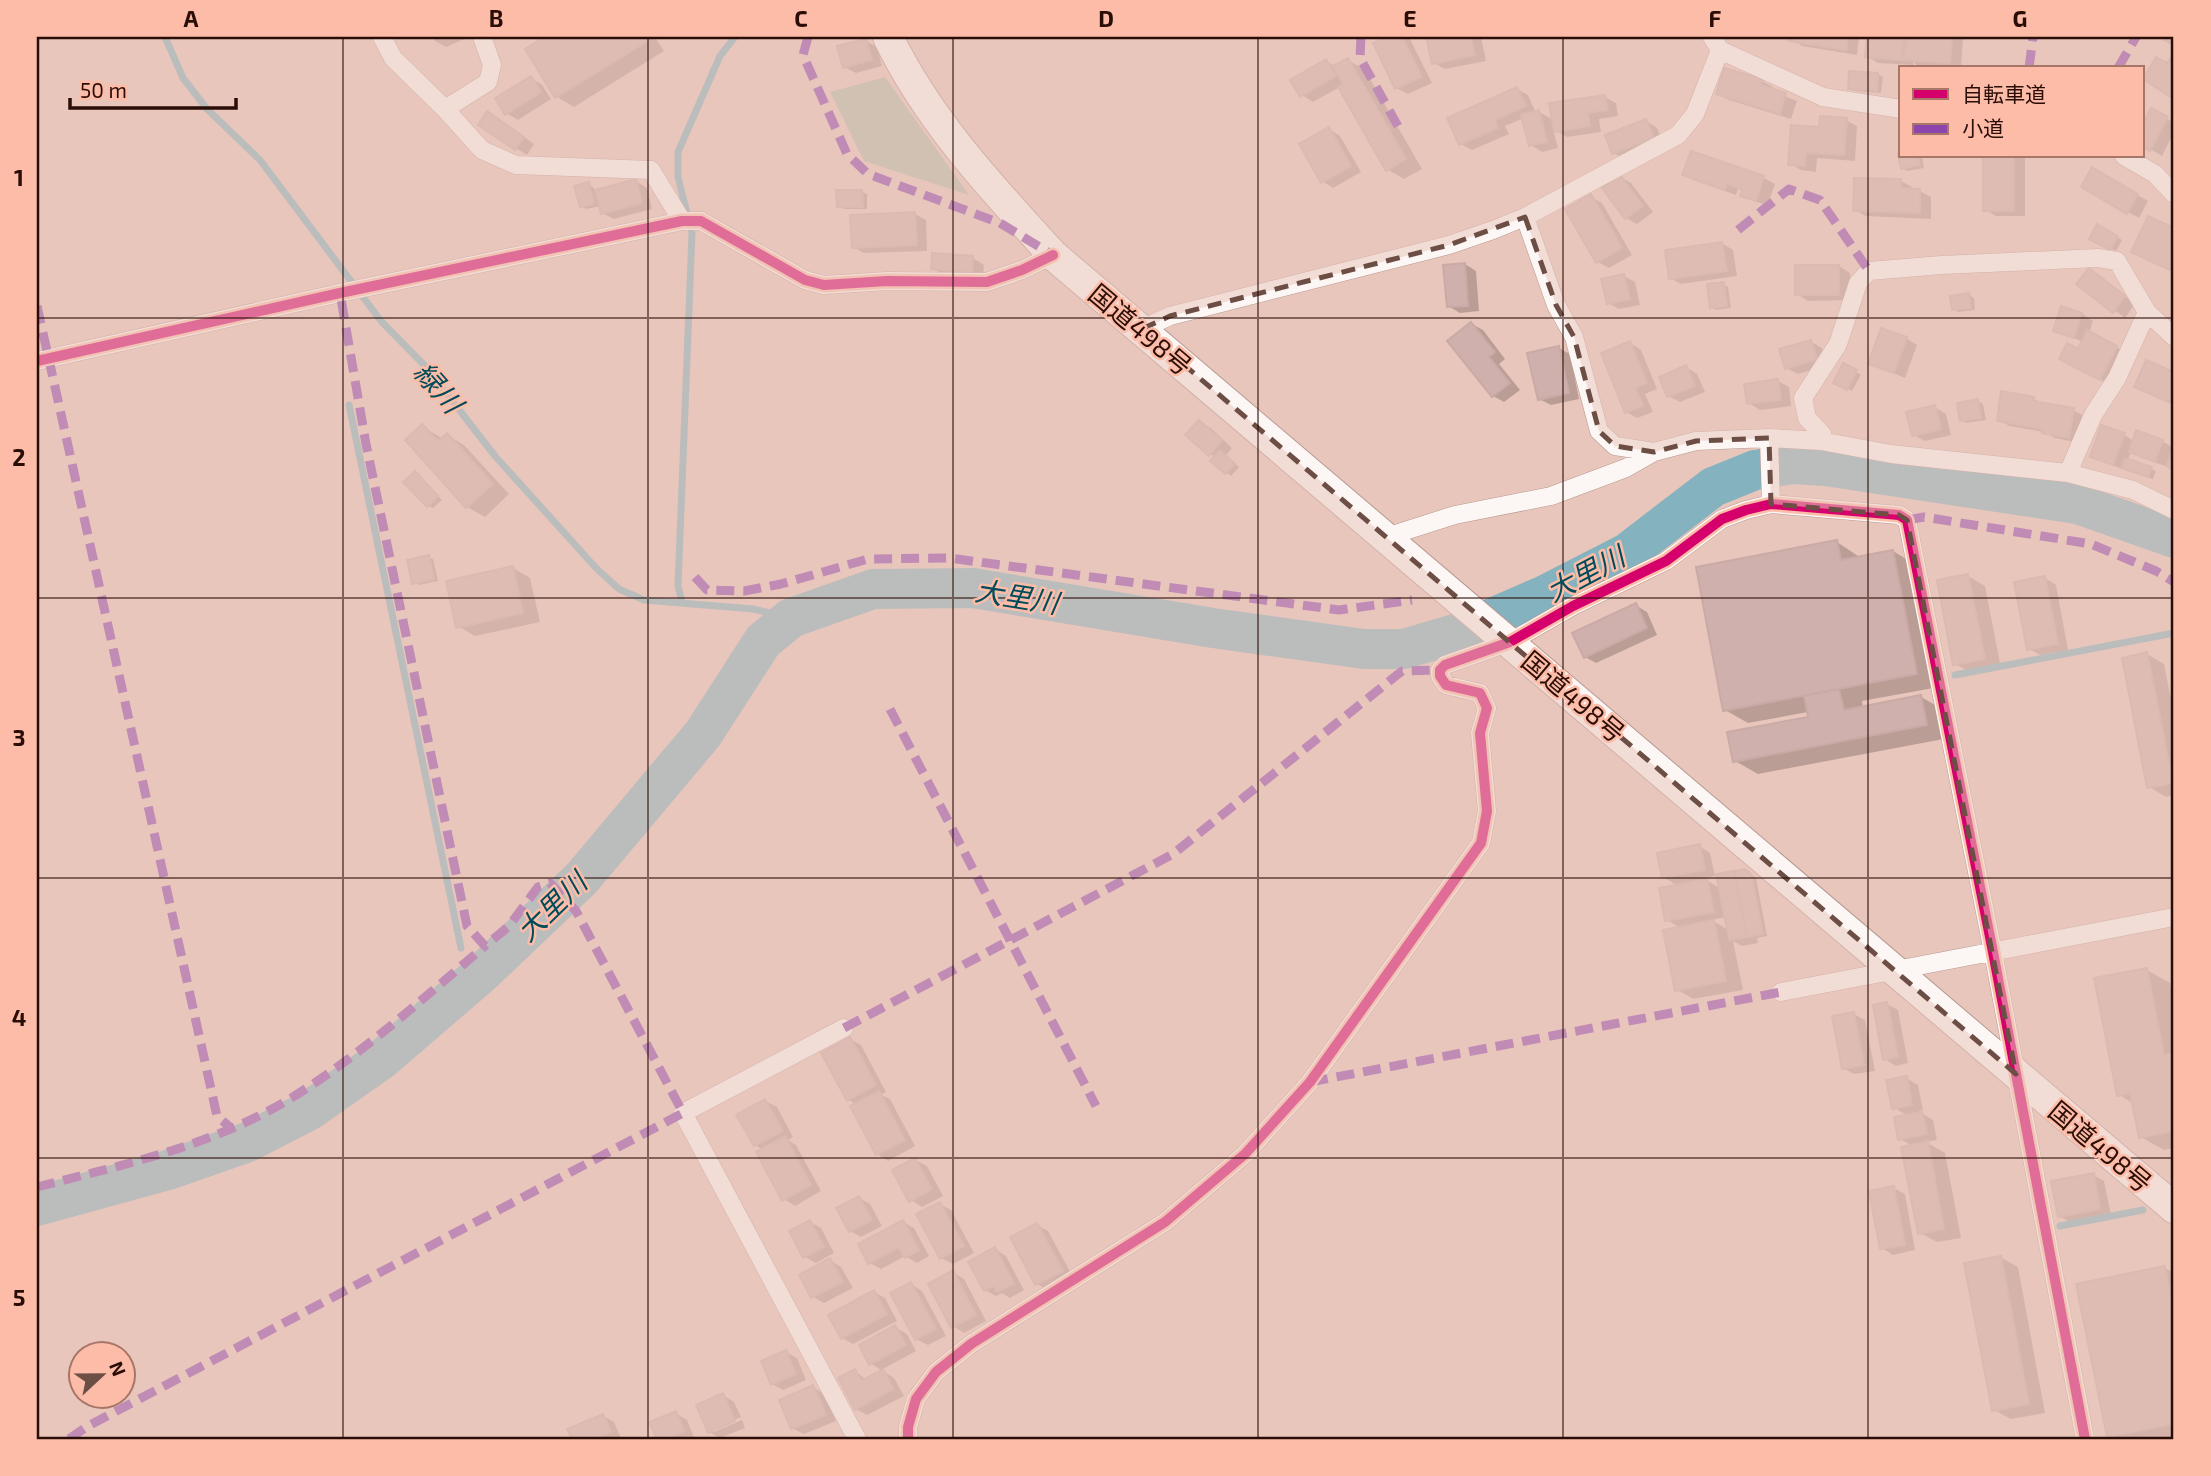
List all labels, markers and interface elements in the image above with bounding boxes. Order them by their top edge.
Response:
text: A [183,4,199,32]
text: B [489,4,503,32]
text: C [794,4,808,32]
text: D [1098,4,1114,32]
text: E [1403,4,1417,32]
text: F [1709,4,1722,32]
text: G [2013,4,2027,32]
scale bar [70,66,236,110]
legend [1899,66,2144,158]
text: 50 m [80,77,127,102]
text: 自転車道 [1962,81,2046,106]
text: 小道 [1962,115,2004,140]
text: 1 [14,163,24,191]
street label: 国道498号 [1083,277,1199,381]
water label: 緑川 [408,355,472,422]
text: 2 [12,443,26,471]
water label: 大里川 [1540,537,1633,608]
water label: 大里川 [973,573,1064,620]
street label: 国道498号 [1516,644,1632,748]
text: 3 [12,723,26,751]
water label: 大里川 [509,863,595,947]
text: 4 [12,1003,26,1031]
street label: 国道498号 [2043,1094,2159,1198]
text: 5 [13,1283,25,1311]
north arrow [66,1340,136,1410]
text: N [105,1358,131,1379]

